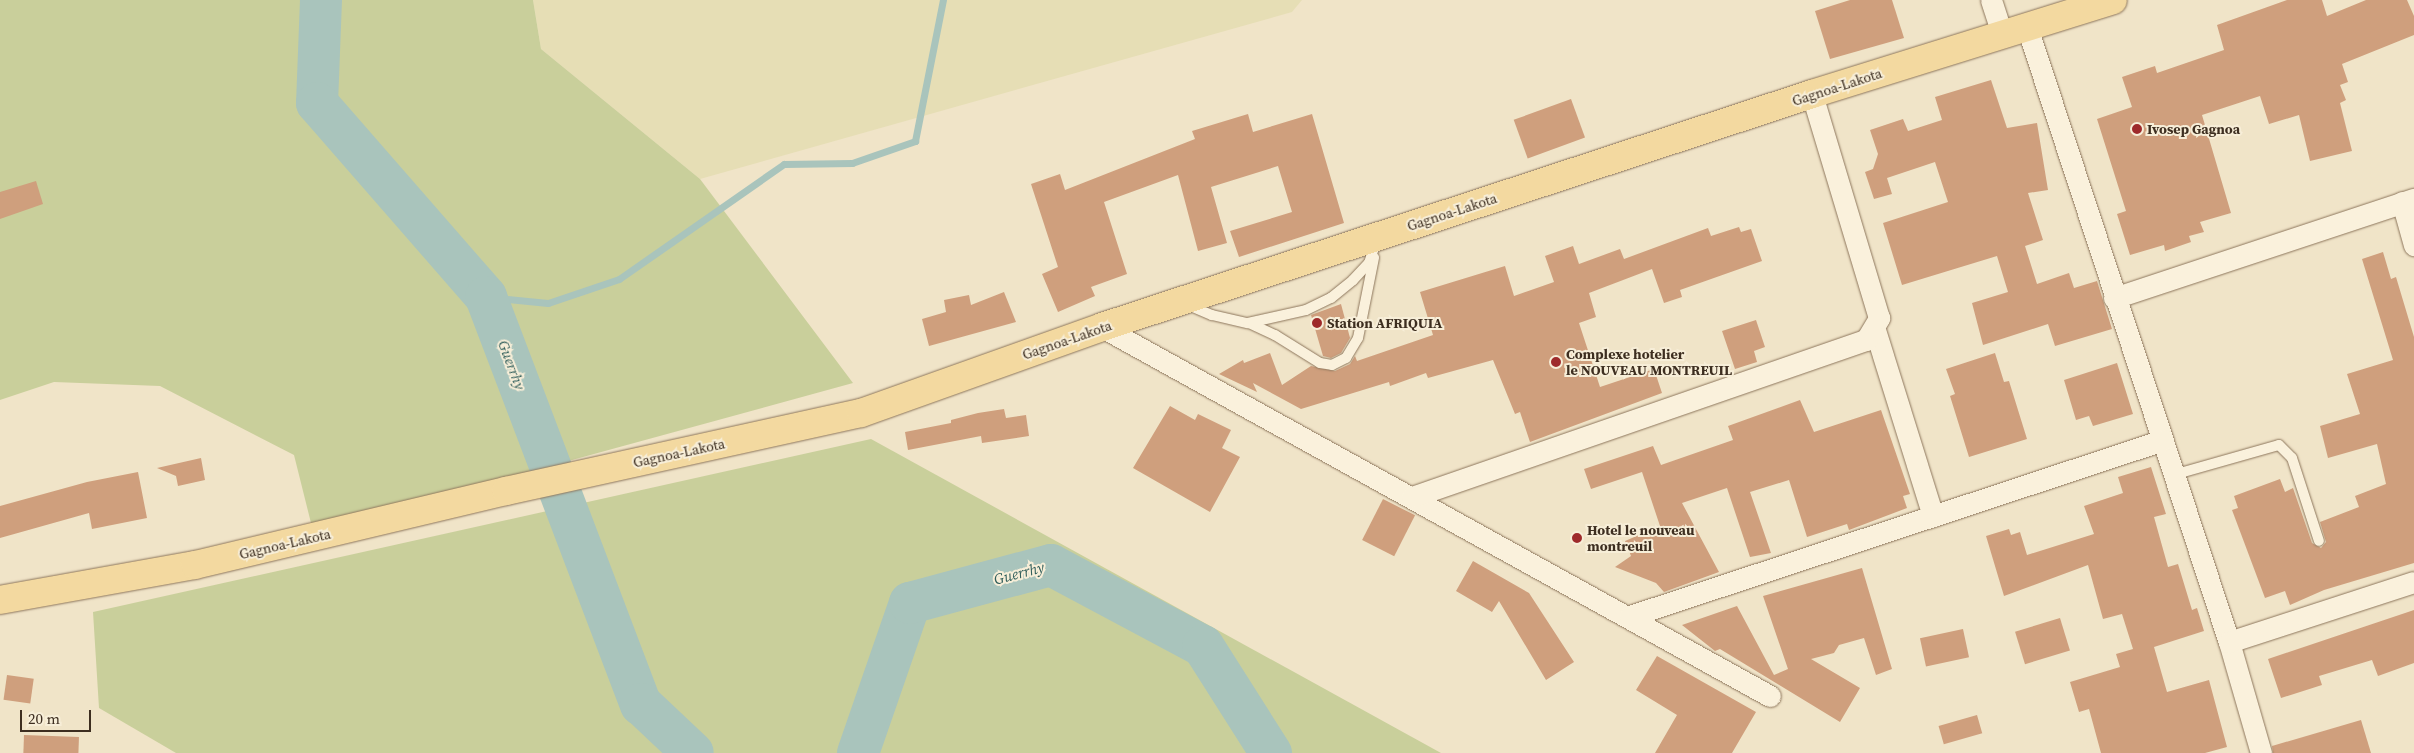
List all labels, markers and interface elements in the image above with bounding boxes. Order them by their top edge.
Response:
street label: Gagnoa-Lakota [1790,65,1884,109]
place label: Ivosep Gagnoa [2147,121,2240,137]
marker: Ivosep Gagnoa [2131,123,2143,135]
street label: Gagnoa-Lakota [1405,190,1499,234]
place label: Station AFRIQUIA [1327,315,1443,331]
street label: Gagnoa-Lakota [1020,317,1114,363]
marker: Station AFRIQUIA [1311,317,1323,329]
water label: Guerrhy [494,338,530,392]
place label: Complexe hotelier le NOUVEAU MONTREUIL [1566,346,1732,378]
marker: Complexe hotelier le NOUVEAU MONTREUIL [1550,356,1562,368]
street label: Gagnoa-Lakota [632,435,726,471]
place label: Hotel le nouveau montreuil [1587,522,1694,554]
street label: Gagnoa-Lakota [238,525,332,563]
marker: Hotel le nouveau montreuil [1571,532,1583,544]
water label: Guerrhy [992,558,1046,588]
scale bar [22,700,94,732]
text: 20 m [28,708,60,729]

